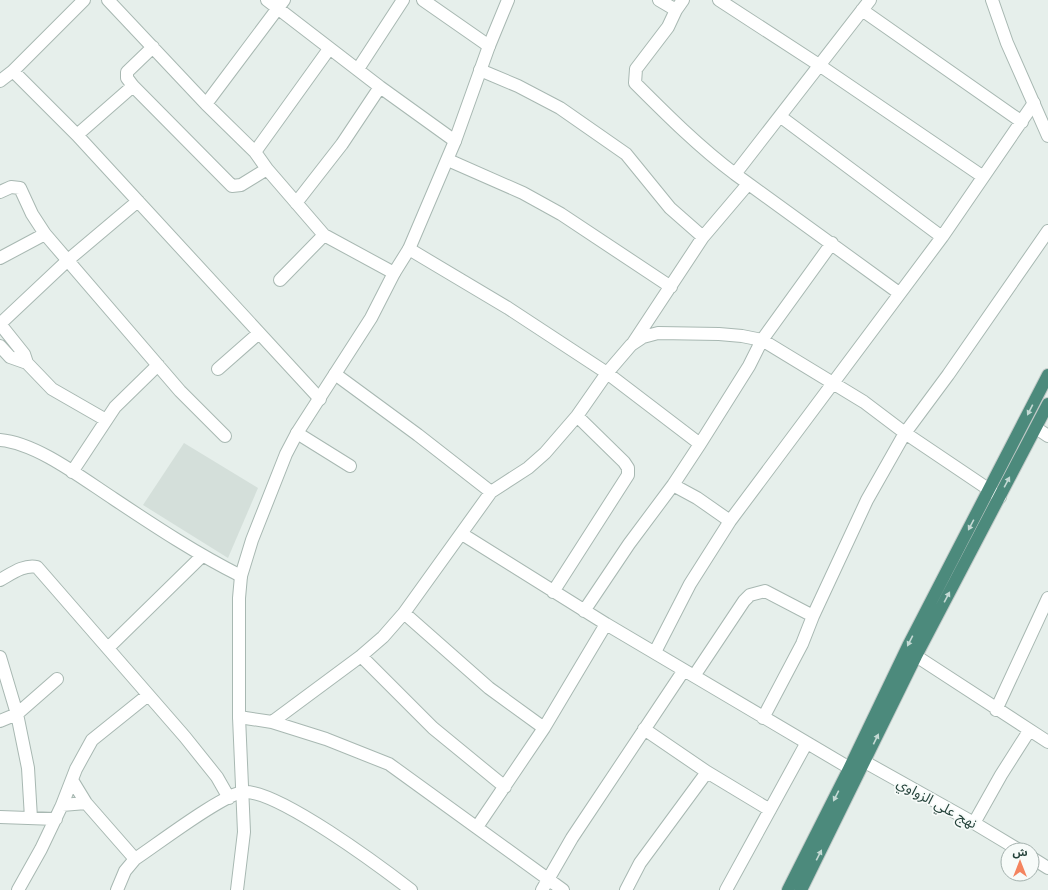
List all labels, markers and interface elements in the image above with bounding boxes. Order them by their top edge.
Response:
one-way arrow [1027,404,1033,416]
one-way arrow [1004,477,1011,488]
one-way arrow [967,520,974,531]
one-way arrow [944,592,950,603]
one-way arrow [907,635,914,646]
one-way arrow [873,733,879,744]
street label: نهج علي الزواوي [893,773,981,834]
one-way arrow [833,790,839,801]
north arrow [1000,842,1040,882]
text: ش [1012,844,1028,860]
one-way arrow [815,849,822,861]

